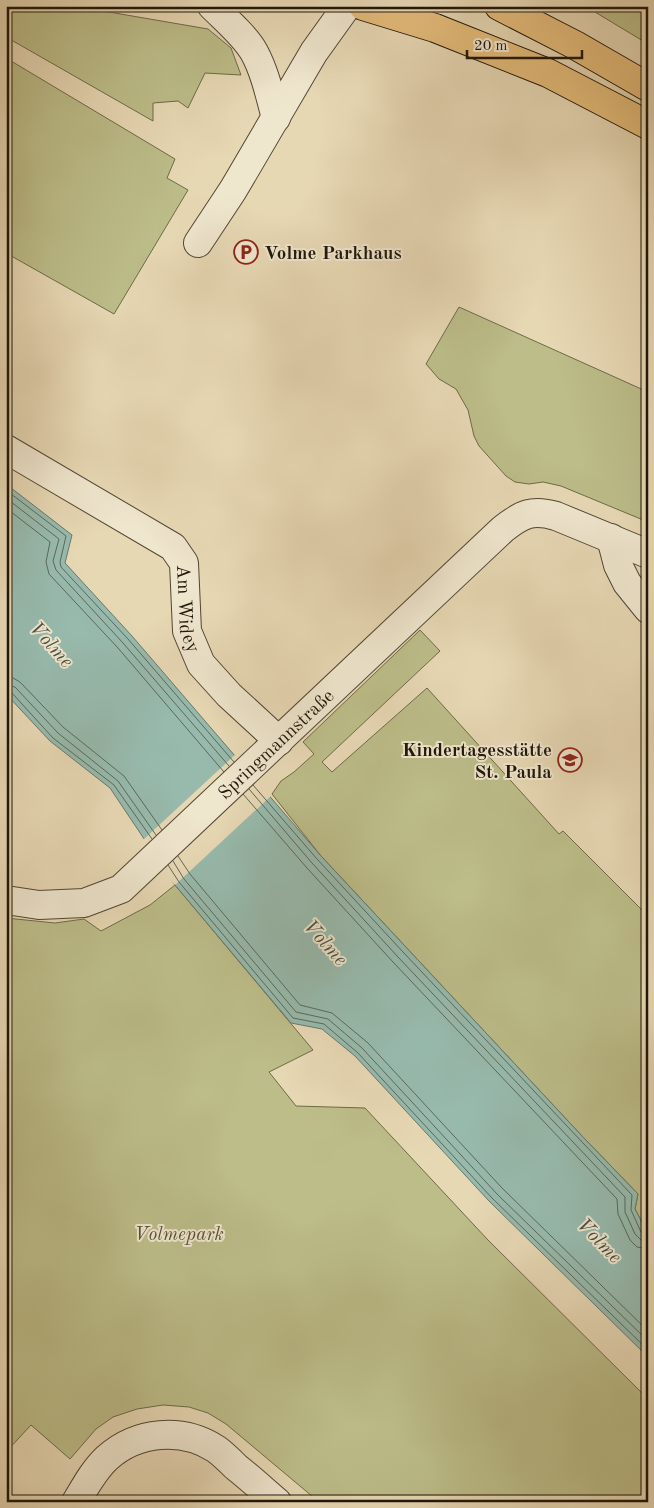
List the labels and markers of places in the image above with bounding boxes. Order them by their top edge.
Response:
parking icon: Volme Parkhaus [233,239,259,265]
place label: Volme Parkhaus [264,245,402,264]
place label: Kindertagesstätte St. Paula [402,742,552,783]
school or university icon: Kindertagesstätte St. Paula [557,747,583,773]

